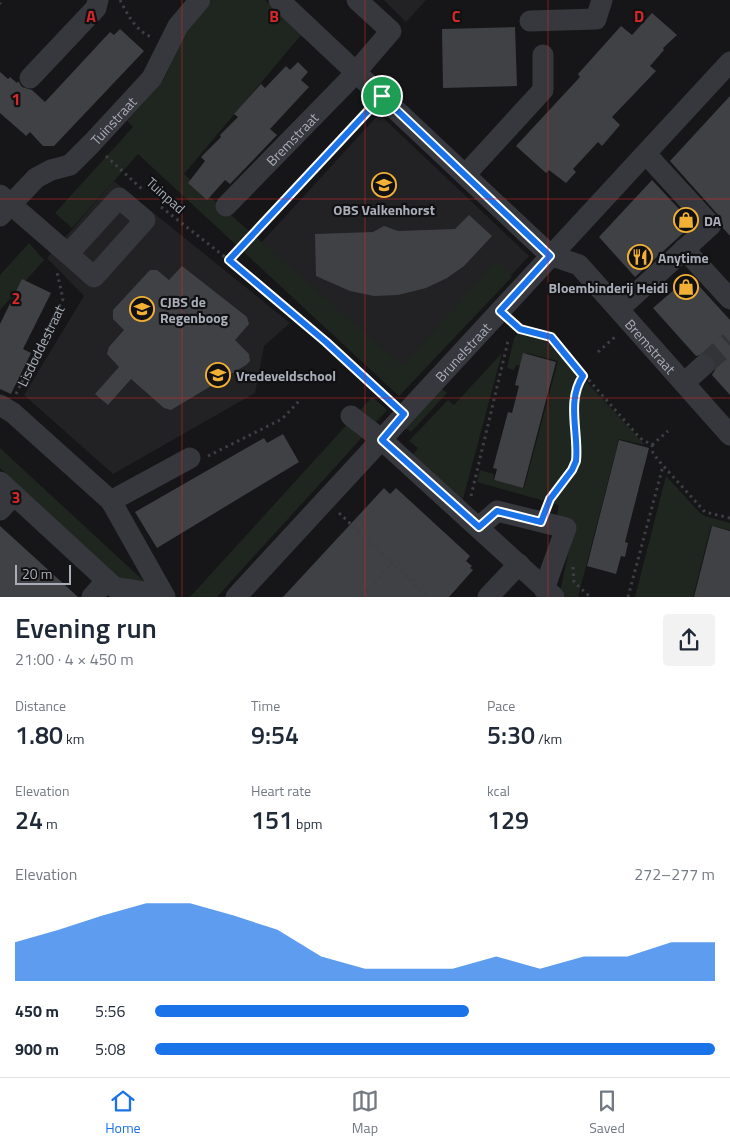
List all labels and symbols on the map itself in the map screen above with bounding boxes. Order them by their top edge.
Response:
text: A [86,4,96,28]
text: B [269,4,279,28]
text: C [452,4,461,28]
text: D [634,4,644,28]
pin [361,75,403,117]
text: 1 [12,87,20,111]
street label: Tuinstraat [85,91,141,149]
street label: Bremstraat [261,107,323,170]
street label: Tuinpad [142,172,190,218]
school or university icon: OBS Valkenhorst [371,172,397,198]
place label: OBS Valkenhorst [333,199,435,220]
shop icon: DA [673,207,699,233]
place label: DA [704,210,722,231]
restaurant icon: Anytime [627,244,653,270]
place label: Anytime [658,247,709,268]
shop icon: Bloembinderij Heidi [673,274,699,300]
place label: Bloembinderij Heidi [549,277,668,298]
text: 2 [12,286,20,310]
place label: CJBS de Regenboog [160,291,229,328]
school or university icon: CJBS de Regenboog [129,296,155,322]
street label: Lisdoddestraat [11,301,69,390]
street label: Bremstraat [621,314,681,378]
street label: Brunelstraat [430,317,495,386]
school or university icon: Vredeveldschool [205,362,231,388]
place label: Vredeveldschool [236,365,336,386]
text: 3 [12,485,20,509]
scale bar [15,562,71,585]

